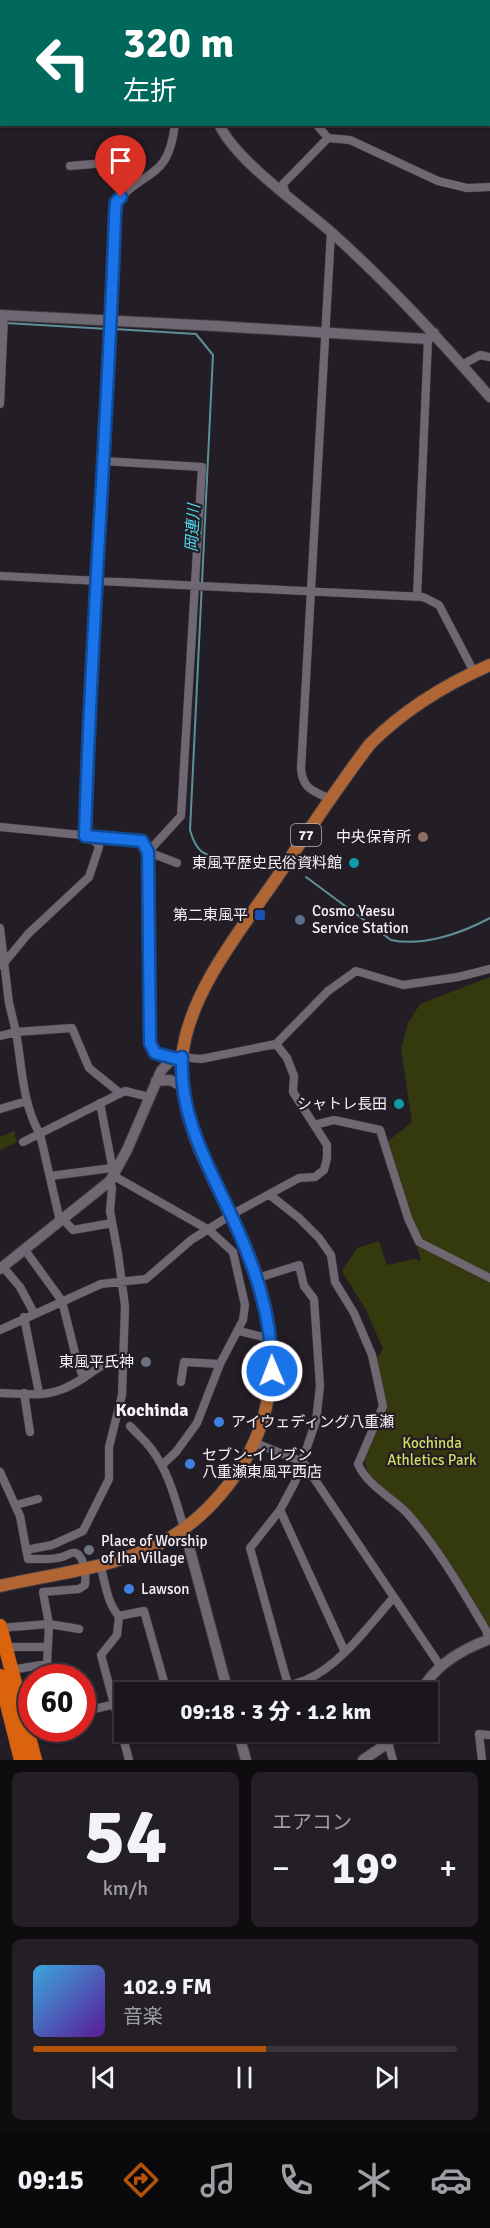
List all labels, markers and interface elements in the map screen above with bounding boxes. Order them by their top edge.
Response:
text: 320 m [123,18,234,69]
icon: left [24,24,102,102]
text: 左折 [123,75,177,108]
pin [95,135,146,197]
icon: arrive [104,144,137,177]
water label: 岡連川 [182,502,204,552]
road number: 77 [291,824,321,846]
place label: 中央保育所 [336,828,411,846]
marker: 中央保育所 [416,830,430,844]
place label: 東風平歴史民俗資料館 [192,854,342,872]
marker: 東風平歴史民俗資料館 [347,856,361,870]
place label: Cosmo Yaesu Service Station [312,902,409,937]
place label: 第二東風平 [173,906,248,924]
marker: 第二東風平 [253,908,267,922]
marker: Cosmo Yaesu Service Station [293,913,307,927]
place label: シャトレ長田 [297,1095,387,1113]
marker: シャトレ長田 [392,1097,406,1111]
position arrow [240,1339,304,1403]
place label: 東風平氏神 [59,1353,134,1371]
marker: 東風平氏神 [139,1355,153,1369]
district label: Kochinda [116,1399,188,1421]
place label: アイウェディング八重瀬 [231,1413,394,1431]
marker: アイウェディング八重瀬 [212,1415,226,1429]
park label: Kochinda Athletics Park [387,1434,477,1469]
place label: セブン-イレブン 八重瀬東風平西店 [202,1446,322,1481]
marker: セブン-イレブン 八重瀬東風平西店 [183,1457,197,1471]
place label: Place of Worship of Iha Village [101,1532,208,1567]
marker: Place of Worship of Iha Village [82,1543,96,1557]
place label: Lawson [141,1580,190,1598]
marker: Lawson [122,1582,136,1596]
speed limit sign: 60 [18,1664,96,1742]
text: 09:18 · 3 分 · 1.2 km [181,1698,371,1725]
text: 54 [83,1789,168,1885]
text: エアコン [272,1810,352,1835]
text: 19° [331,1841,398,1896]
text: − [272,1848,290,1889]
text: + [439,1848,457,1889]
text: km/h [103,1876,148,1901]
text: 102.9 FM [123,1973,212,2000]
text: 音楽 [123,2004,163,2029]
icon: previous [87,2061,120,2094]
icon: pause [228,2061,261,2094]
icon: next [370,2061,403,2094]
icon: directions [120,2159,162,2201]
icon: music [197,2159,239,2201]
icon: phone [275,2159,317,2201]
icon: climate [353,2159,395,2201]
icon: car [430,2159,472,2201]
text: 09:15 [18,2164,84,2197]

